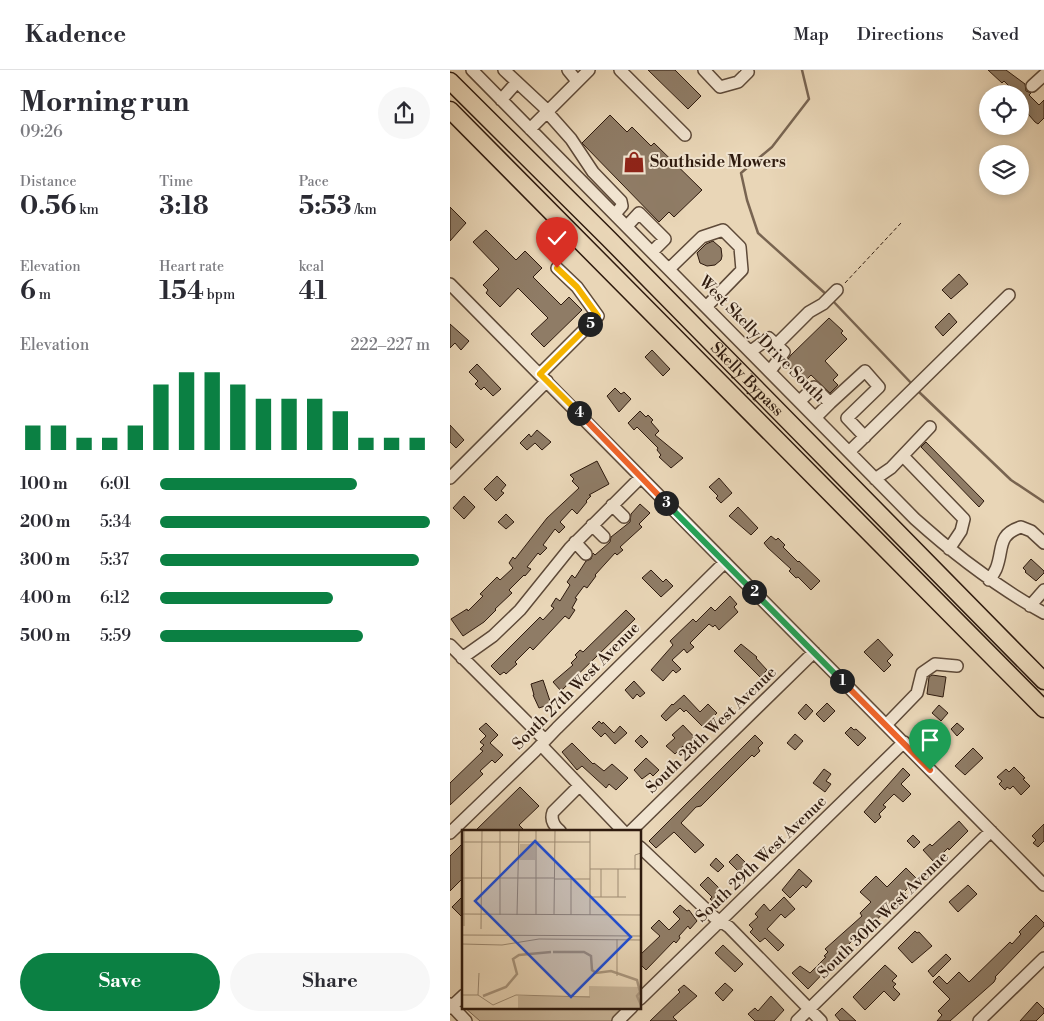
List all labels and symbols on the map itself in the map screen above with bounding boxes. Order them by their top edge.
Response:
shop icon: Southside Mowers [621,149,647,175]
place label: Southside Mowers [650,152,786,172]
pin [536,217,578,268]
street label: West Skelly Drive South [694,271,830,407]
pin: 5 [578,312,602,336]
street label: Skelly Bypass [706,338,788,421]
pin: 4 [566,400,592,426]
pin: 3 [654,490,678,516]
pin: 2 [742,580,766,604]
street label: South 27th West Avenue [508,618,644,754]
street label: South 28th West Avenue [641,662,781,798]
pin: 1 [830,668,854,694]
pin [909,719,951,770]
street label: South 29th West Avenue [692,791,830,927]
inset map [462,830,641,1008]
street label: South 30th West Avenue [813,847,953,983]

